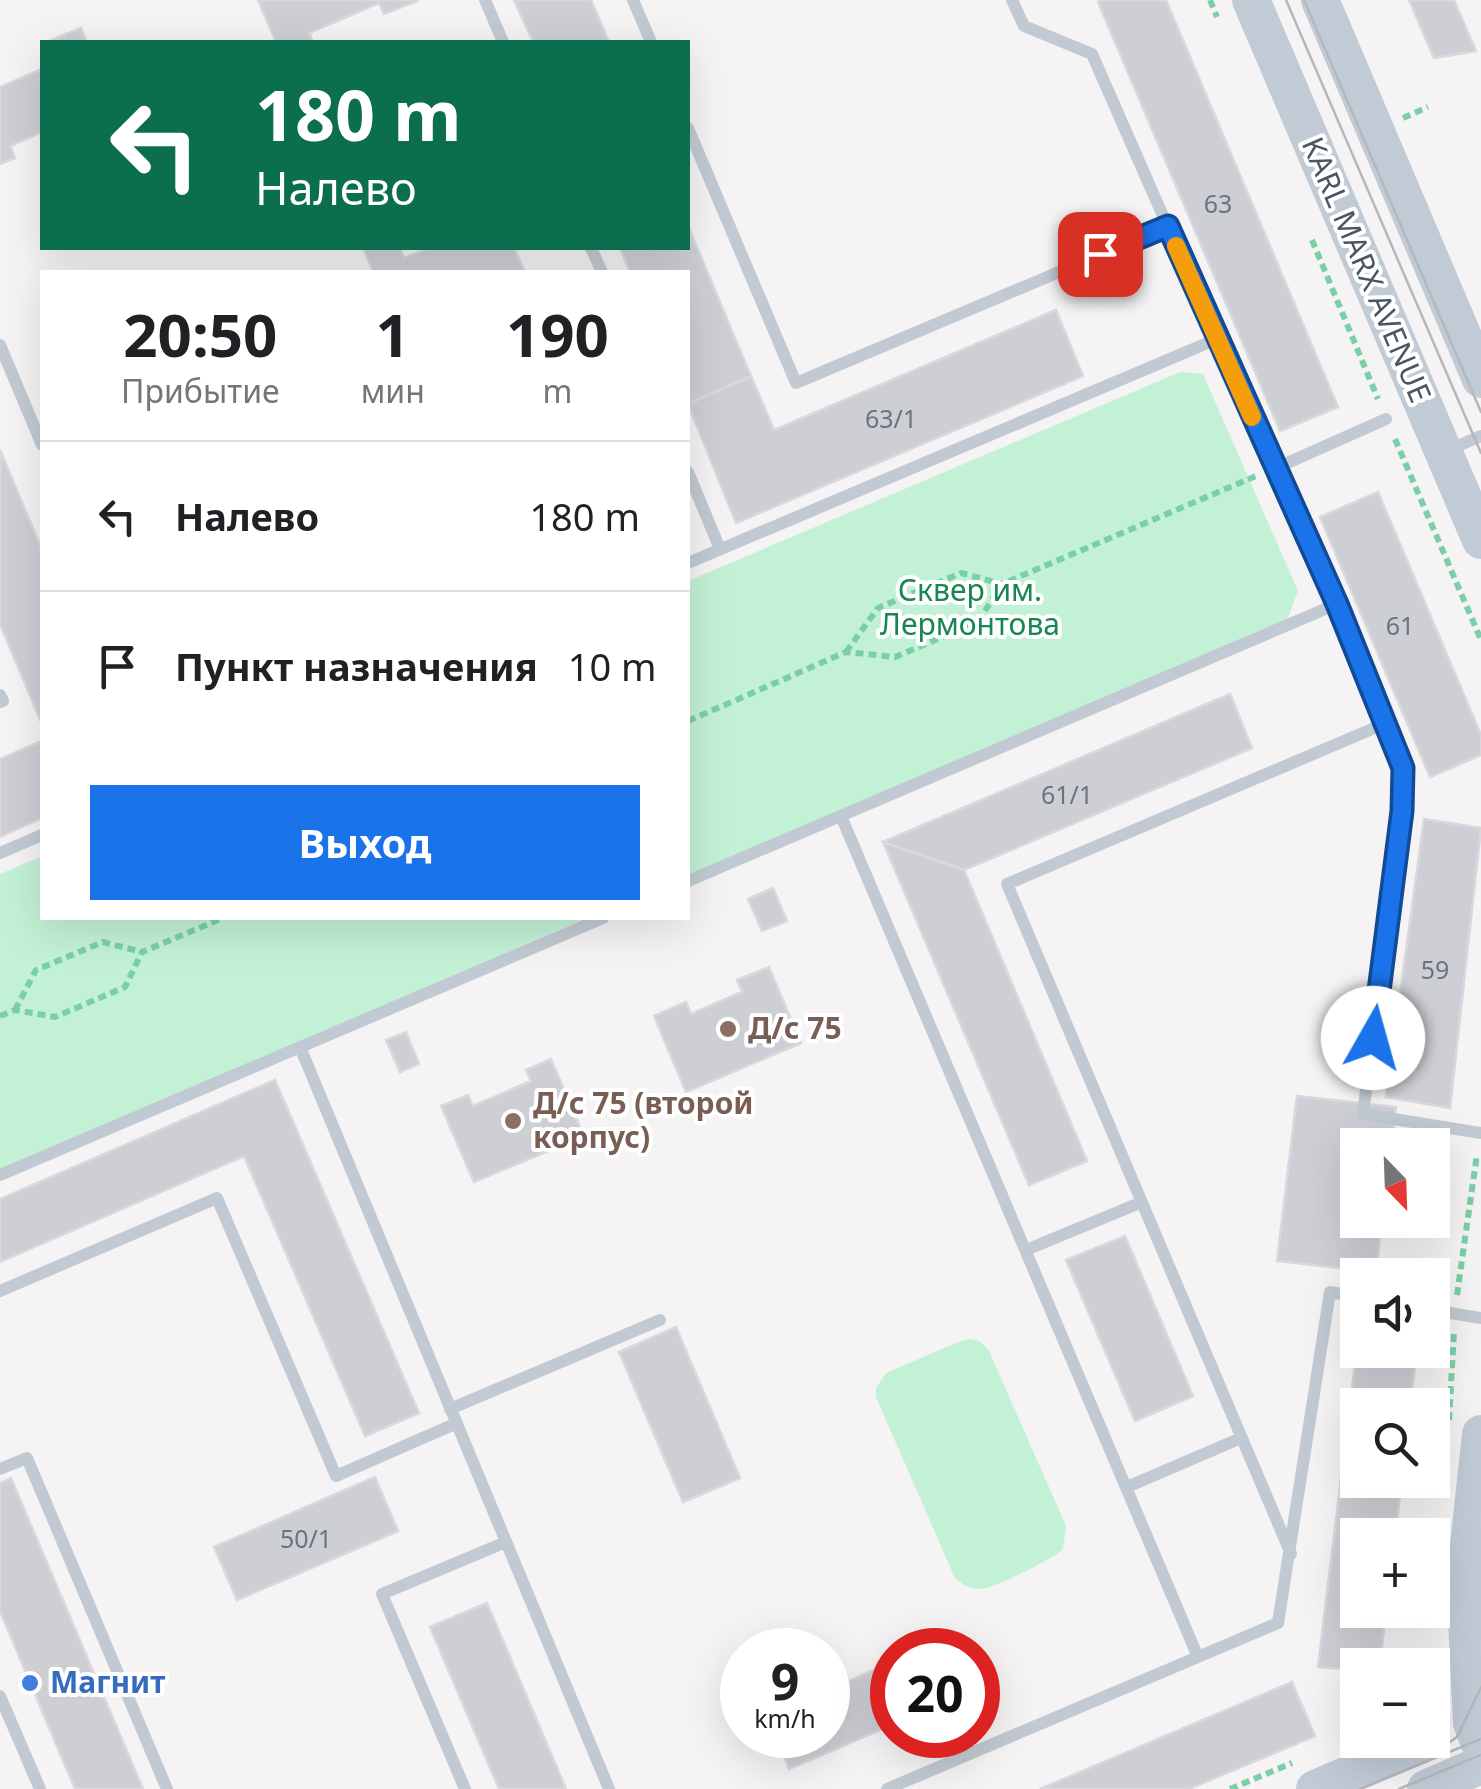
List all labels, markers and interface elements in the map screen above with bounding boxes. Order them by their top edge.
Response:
text: 180 m [255,66,462,162]
icon: left [90,80,220,210]
street label: KARL MARX AVENUE [1293,131,1442,408]
text: Налево [255,157,417,218]
house number: 63 [1204,186,1232,220]
pin [1058,212,1143,297]
icon: arrive [1073,227,1128,282]
text: 20:50 [123,293,277,375]
text: 1 [376,293,410,375]
text: 190 [506,293,609,375]
text: Прибытие [121,369,280,412]
text: мин [361,369,425,412]
text: m [542,369,572,412]
house number: 63/1 [865,401,917,435]
icon: left [90,489,145,544]
text: Налево [175,490,319,542]
text: 180 m [529,490,640,542]
park label: Сквер им. Лермонтова [880,569,1060,644]
house number: 61 [1386,608,1414,642]
icon: arrive [90,639,145,694]
text: Пункт назначения [175,640,538,692]
text: 10 m [568,640,657,692]
house number: 61/1 [1041,777,1093,811]
button: Выход [90,785,640,900]
house number: 59 [1421,952,1449,986]
position arrow [1321,986,1425,1090]
place label: Д/с 75 [748,1007,842,1048]
marker: Д/с 75 [717,1018,739,1040]
place label: Д/с 75 (второй корпус) [533,1082,754,1157]
marker: Д/с 75 (второй корпус) [502,1110,524,1132]
north arrow [1340,1128,1450,1238]
map controls [1340,1128,1450,1758]
button: sound [1340,1258,1450,1368]
button: search [1340,1388,1450,1498]
button: + [1340,1518,1450,1628]
house number: 50/1 [280,1521,332,1555]
speed limit sign: 20 [870,1628,1000,1758]
text: 9 [771,1647,799,1715]
button: − [1340,1648,1450,1758]
place label: Магнит [50,1661,165,1702]
marker: Магнит [19,1672,41,1694]
text: km/h [754,1701,816,1735]

